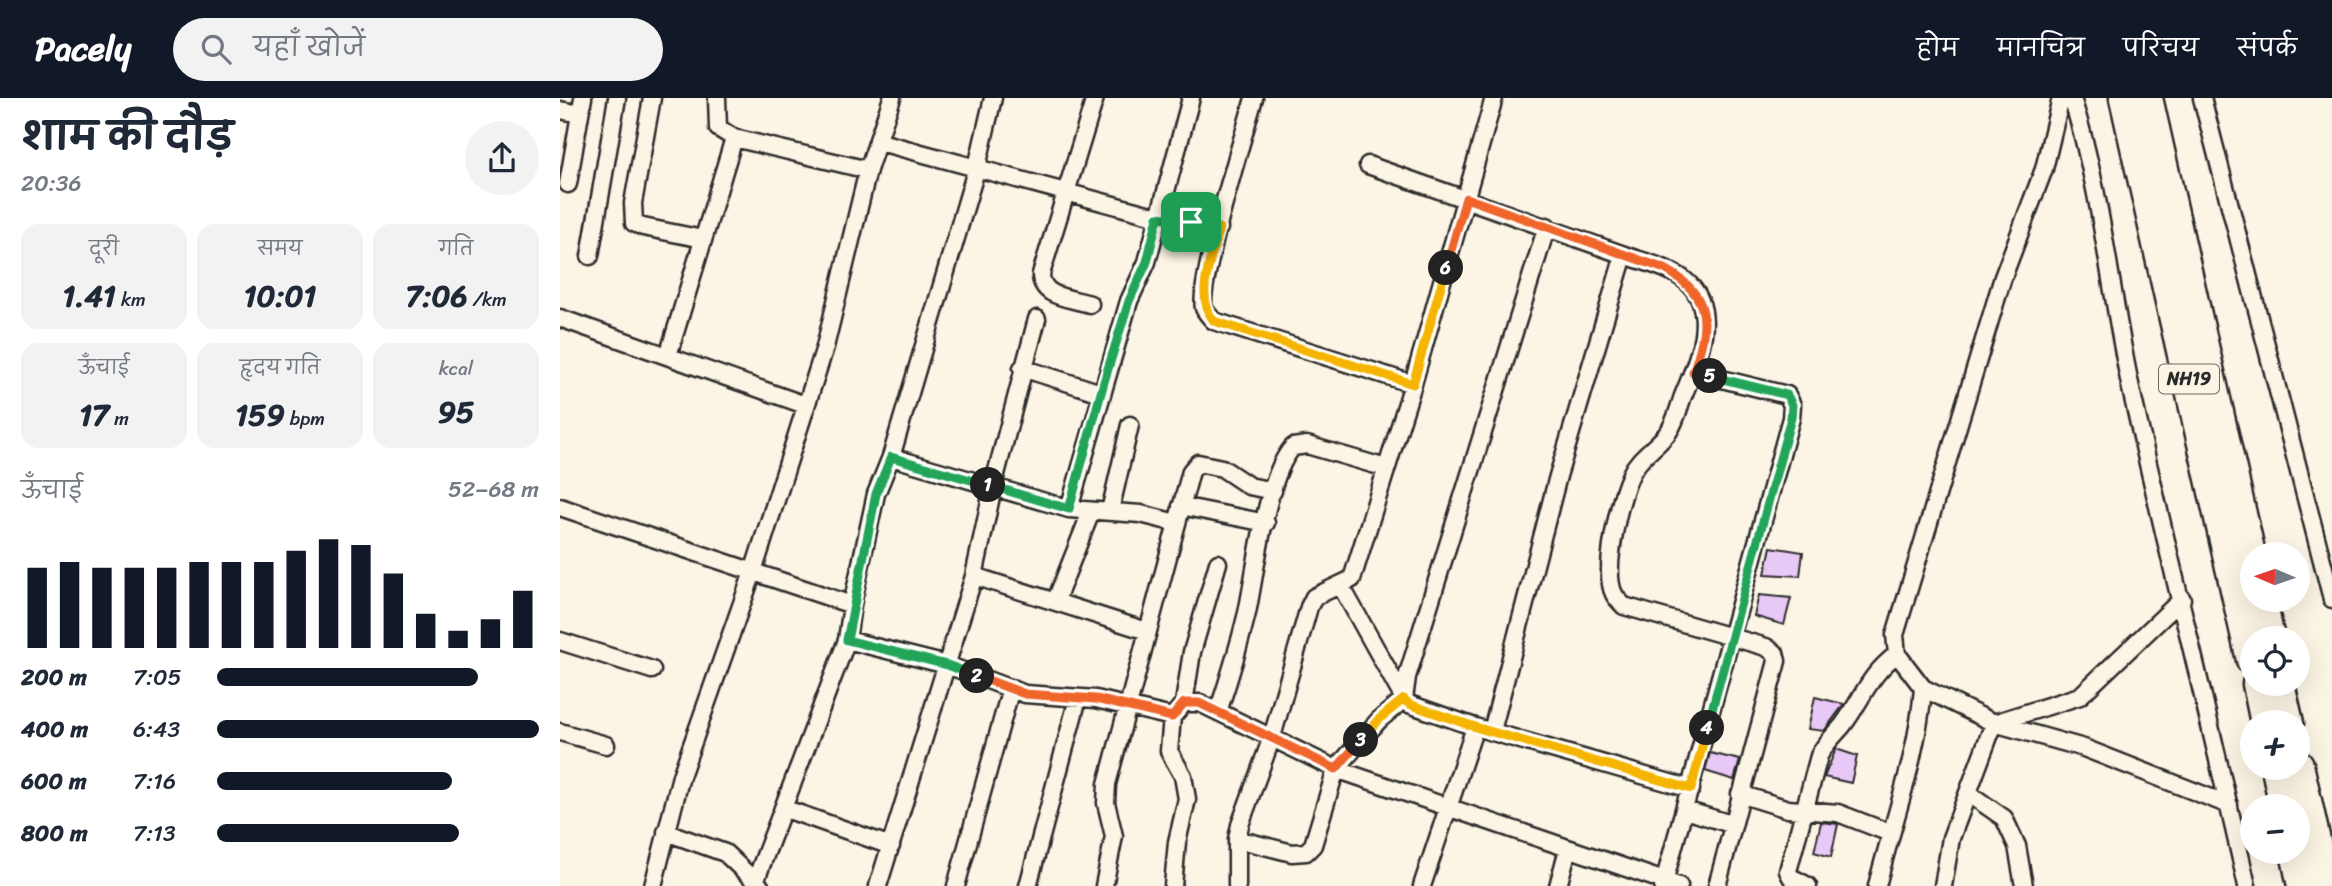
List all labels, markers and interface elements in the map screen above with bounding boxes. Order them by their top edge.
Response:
search box [173,18,663,81]
text: Pacely [35,20,131,78]
text: यहाँ खोजें [253,24,365,70]
text: होम [1916,27,1959,69]
text: मानचित्र [1997,27,2085,69]
text: परिचय [2123,27,2199,69]
text: संपर्क [2237,27,2297,69]
icon: search [197,30,235,68]
text: शाम की दौड़ [21,103,233,170]
button: share [465,121,539,195]
text: 20:36 [21,163,81,204]
pin [1161,192,1221,252]
icon: arrive [1172,203,1210,241]
text: दूरी [89,232,119,265]
text: समय [257,232,303,265]
text: गति [439,232,473,265]
pin: 6 [1428,250,1463,286]
text: 6 [1440,251,1451,284]
text: 1.41 [62,269,116,323]
text: 10:01 [244,269,316,323]
text: 7:06 [405,269,468,323]
text: km [116,283,146,316]
text: /km [468,283,507,316]
text: ऊँचाई [79,351,129,384]
text: हृदय गति [240,351,320,384]
text: kcal [439,352,473,385]
pin: 5 [1692,358,1728,394]
text: 5 [1704,359,1715,392]
road number: NH19 [2159,365,2219,394]
text: 95 [438,385,474,439]
text: 17 [79,388,109,442]
text: 159 [235,388,285,442]
text: m [109,402,129,435]
text: bpm [285,402,325,435]
pin: 1 [970,468,1006,502]
text: 1 [983,468,992,501]
text: 52–68 m [448,469,539,510]
text: ऊँचाई [21,470,83,511]
north arrow [2240,542,2310,612]
map controls [2240,542,2310,864]
button: locate [2240,626,2310,696]
text: 200 m [21,657,87,698]
text: 7:05 [133,657,182,698]
pin: 2 [960,658,994,694]
text: 2 [971,659,982,692]
text: 400 m [21,709,88,750]
text: 6:43 [133,709,180,750]
pin: 4 [1690,710,1724,746]
button: + [2240,710,2310,780]
text: 4 [1701,711,1712,744]
pin: 3 [1344,722,1378,758]
text: 3 [1355,723,1366,756]
text: 600 m [21,761,87,802]
text: 7:16 [133,761,176,802]
button: − [2240,794,2310,864]
text: 800 m [21,813,88,854]
text: 7:13 [133,813,176,854]

